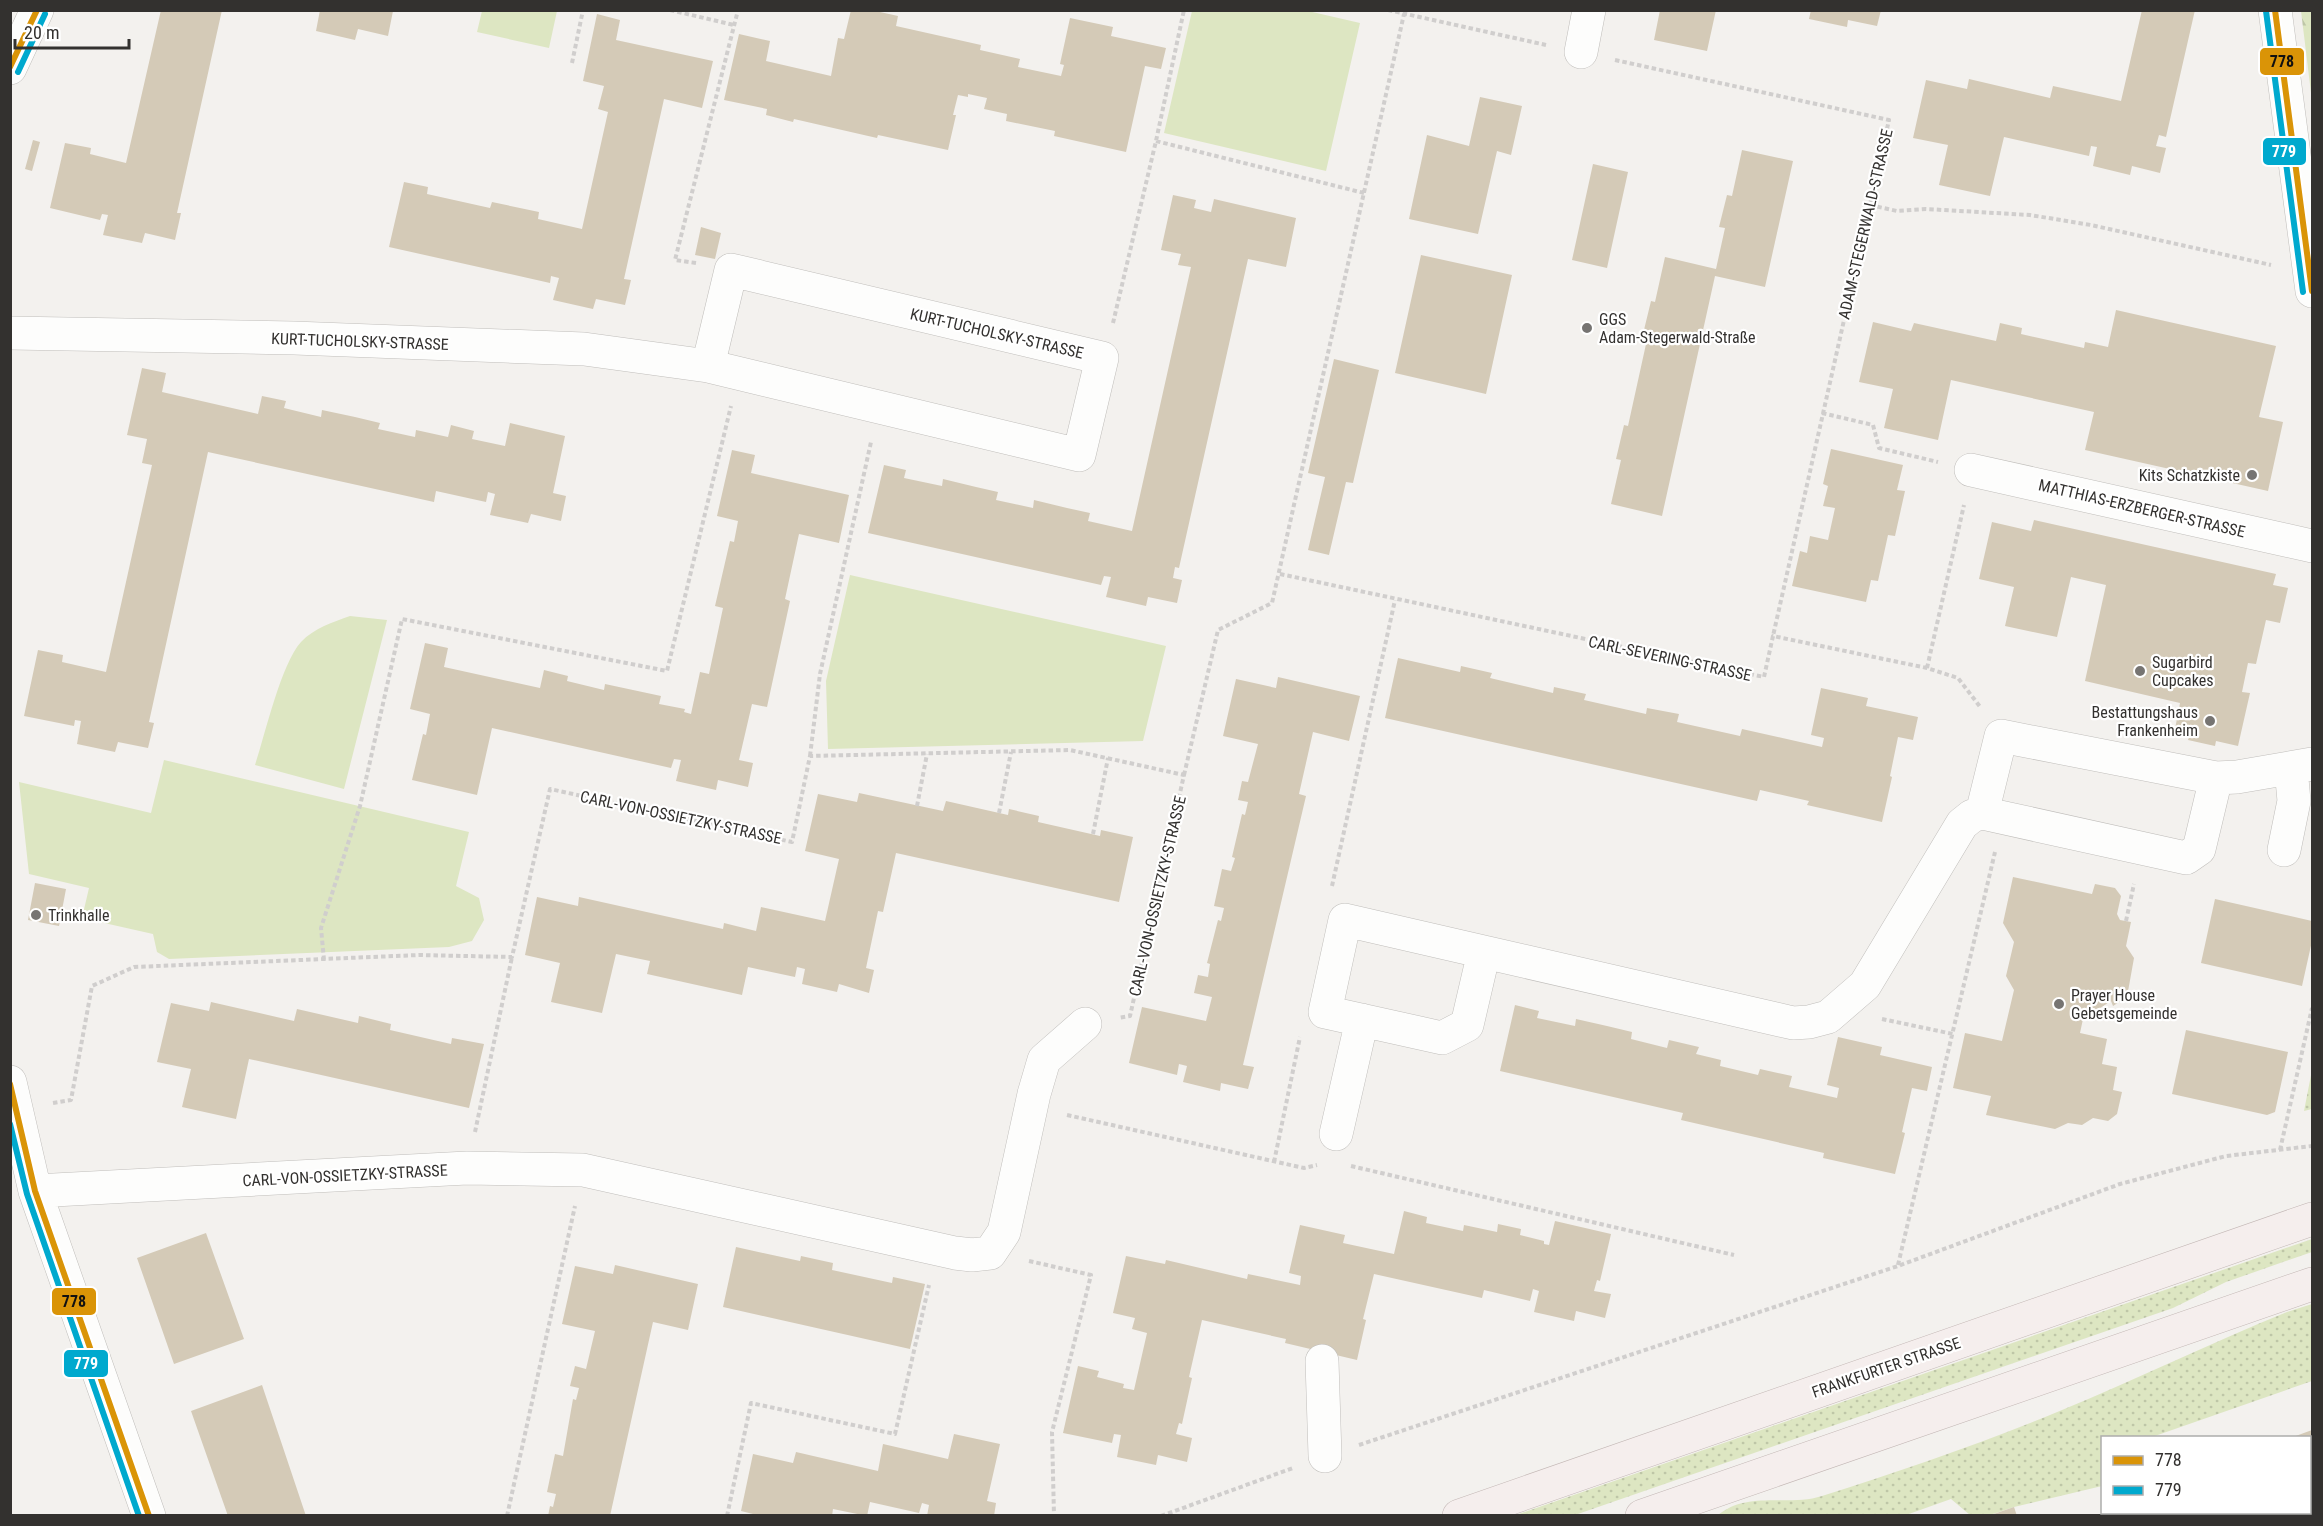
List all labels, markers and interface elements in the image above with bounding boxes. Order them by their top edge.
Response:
scale bar [15,12,129,50]
text: 20 m [24,22,59,43]
line badge: 778 [2259,47,2305,76]
text: 778 [2270,52,2294,71]
street label: ADAM-STEGERWALD-STRASSE [1834,127,1897,321]
line badge: 779 [2262,137,2307,166]
text: 779 [2272,142,2296,161]
street label: KURT-TUCHOLSKY-STRASSE [908,304,1086,363]
place label: GGS Adam-Stegerwald-Straße [1599,310,1756,347]
marker: GGS Adam-Stegerwald-Straße [1580,321,1594,335]
street label: KURT-TUCHOLSKY-STRASSE [271,329,449,354]
place label: Kits Schatzkiste [2139,466,2240,485]
marker: Kits Schatzkiste [2245,468,2259,482]
street label: MATTHIAS-ERZBERGER-STRASSE [2037,475,2247,542]
street label: CARL-SEVERING-STRASSE [1587,632,1753,685]
place label: Sugarbird Cupcakes [2152,653,2214,690]
marker: Sugarbird Cupcakes [2133,664,2147,678]
place label: Bestattungshaus Frankenheim [2092,703,2198,740]
marker: Bestattungshaus Frankenheim [2203,714,2217,728]
street label: CARL-VON-OSSIETZKY-STRASSE [579,787,783,848]
street label: CARL-VON-OSSIETZKY-STRASSE [1125,794,1190,998]
place label: Trinkhalle [48,906,109,925]
marker: Trinkhalle [29,908,43,922]
place label: Prayer House Gebetsgemeinde [2071,986,2177,1023]
marker: Prayer House Gebetsgemeinde [2052,997,2066,1011]
street label: CARL-VON-OSSIETZKY-STRASSE [242,1161,448,1190]
line badge: 778 [51,1287,97,1316]
text: 778 [62,1292,86,1311]
street label: FRANKFURTER STRASSE [1809,1333,1963,1402]
line badge: 779 [63,1349,109,1378]
text: 779 [74,1354,98,1373]
legend [2101,1436,2311,1514]
text: 778 [2155,1449,2182,1470]
text: 779 [2155,1479,2182,1500]

